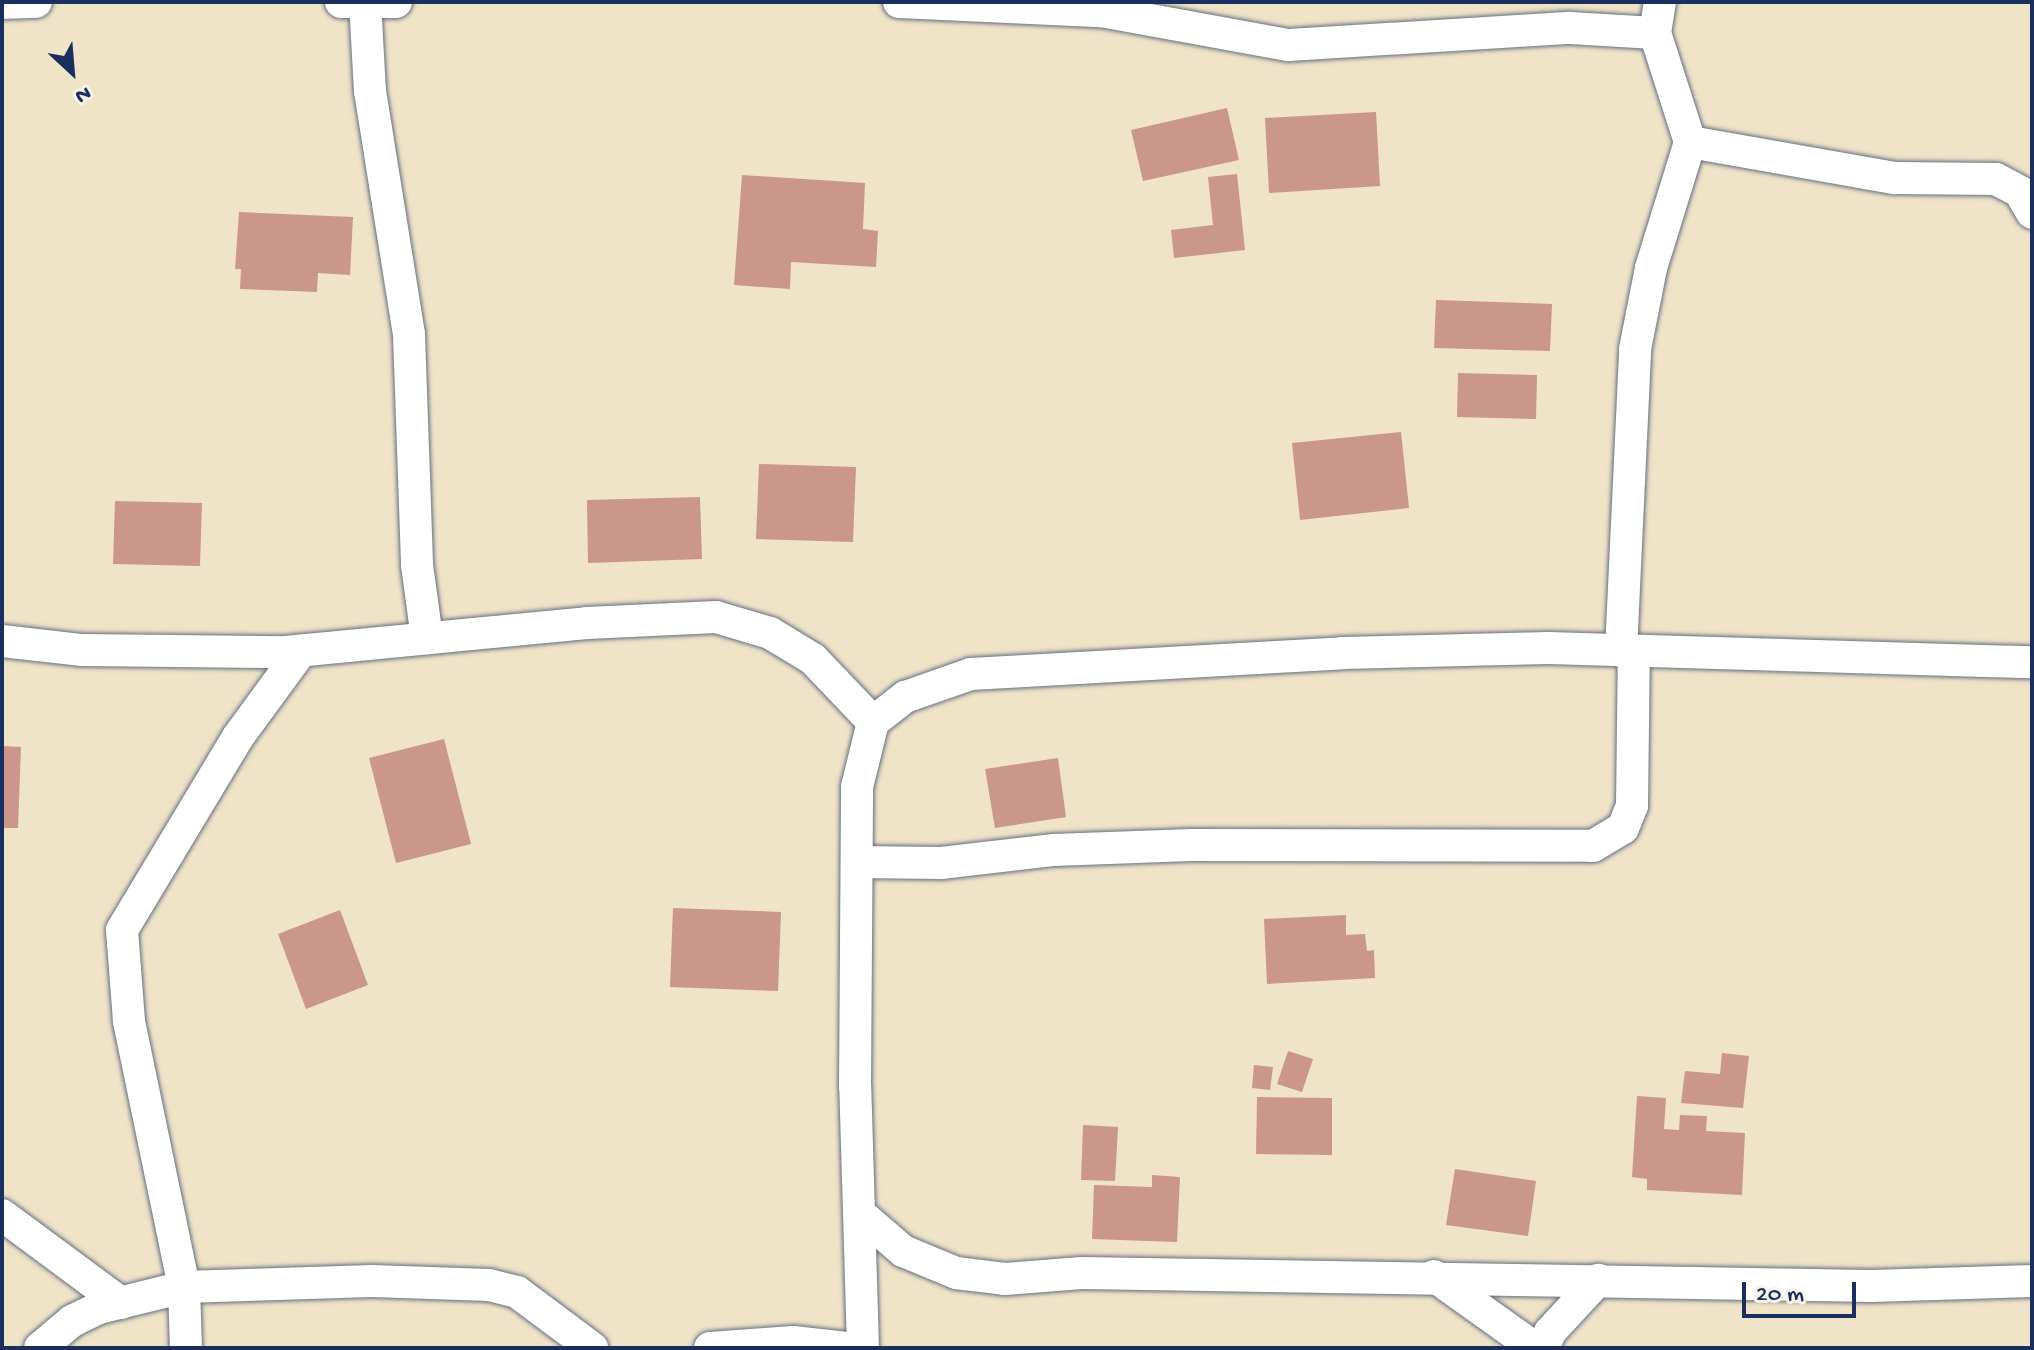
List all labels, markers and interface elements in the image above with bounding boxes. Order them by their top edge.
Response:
north arrow [32,32,112,112]
text: N [70,79,95,108]
scale bar [1746,1266,1860,1316]
text: 20 m [1756,1281,1804,1310]

